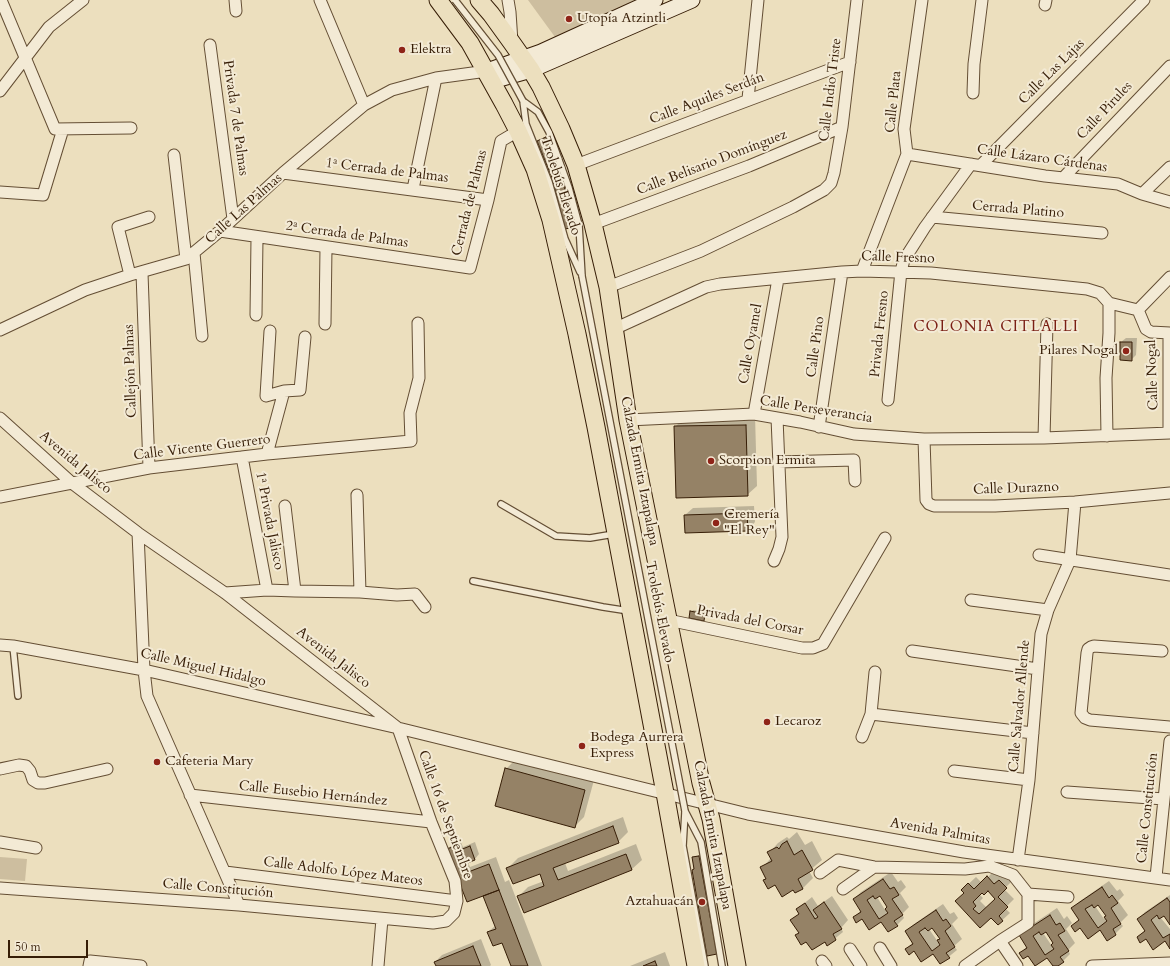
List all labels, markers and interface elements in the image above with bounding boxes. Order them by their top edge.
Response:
place label: Utopía Atzintli [577,11,666,27]
marker: Utopía Atzintli [564,14,574,24]
street label: Calle Las Lajas [1016,36,1088,108]
street label: Calle Indio Triste [816,37,846,143]
place label: Elektra [410,42,452,58]
marker: Elektra [397,45,407,55]
street label: Privada 7 de Palmas [219,59,251,177]
street label: Calle Aquiles Serdán [647,69,767,129]
street label: Calle Plata [882,70,906,134]
street label: Calle Pirules [1074,78,1136,144]
street label: Calle Belisario Domínguez [635,127,789,199]
street label: Trolebús Elevado [536,134,584,238]
street label: Calle Lázaro Cárdenas [976,142,1108,176]
street label: Cerrada de Palmas [449,148,491,258]
street label: 1ª Cerrada de Palmas [325,155,449,187]
street label: Calle Las Palmas [202,170,286,248]
street label: Cerrada Platino [971,198,1065,222]
street label: 2ª Cerrada de Palmas [285,218,409,252]
street label: Calle Fresno [861,248,935,268]
street label: Privada Fresno [867,290,893,378]
street label: Calle Oyamel [736,303,766,385]
street label: Calle Pino [803,315,829,379]
district label: COLONIA CITLALLI [913,319,1079,337]
street label: Callejón Palmas [121,324,141,418]
street label: Calle Nogal [1143,339,1163,411]
place label: Pilares Nogal [1039,343,1118,359]
marker: Pilares Nogal [1121,346,1131,356]
street label: Calle Perseverancia [759,393,873,427]
street label: Calzada Ermita Iztapalapa [616,395,662,547]
street label: Avenida Jalisco [35,428,115,498]
street label: Calle Vicente Guerrero [133,431,271,465]
place label: Scorpion Ermita [719,453,816,469]
marker: Scorpion Ermita [706,456,716,466]
street label: 1ª Privada Jalisco [251,471,287,571]
street label: Calle Durazno [973,479,1059,499]
place label: Cremería "El Rey" [724,507,779,540]
marker: Cremería "El Rey" [711,518,721,528]
street label: Trolebús Elevado [641,560,677,664]
street label: Privada del Corsar [695,602,805,640]
street label: Avenida Jalisco [293,624,373,692]
street label: Calle Salvador Allende [1006,639,1034,773]
street label: Calle Miguel Hidalgo [139,645,267,691]
place label: Lecaroz [775,714,821,730]
marker: Lecaroz [762,717,772,727]
place label: Bodega Aurrera Express [590,730,684,762]
marker: Bodega Aurrera Express [577,741,587,751]
street label: Calle 16 de Septiembre [414,748,476,882]
street label: Calle Constitución [1134,752,1162,864]
place label: Cafeteria Mary [165,754,254,770]
marker: Cafeteria Mary [152,757,162,767]
street label: Calzada Ermita Iztapalapa [689,759,735,911]
street label: Calle Eusebio Hernández [238,778,388,810]
street label: Avenida Palmitas [889,815,991,849]
street label: Calle Adolfo López Mateos [262,854,424,890]
street label: Calle Constitución [162,876,274,902]
place label: Aztahuacán [626,894,694,910]
marker: Aztahuacán [697,897,707,907]
scale bar [10,932,90,958]
text: 50 m [15,939,41,955]

